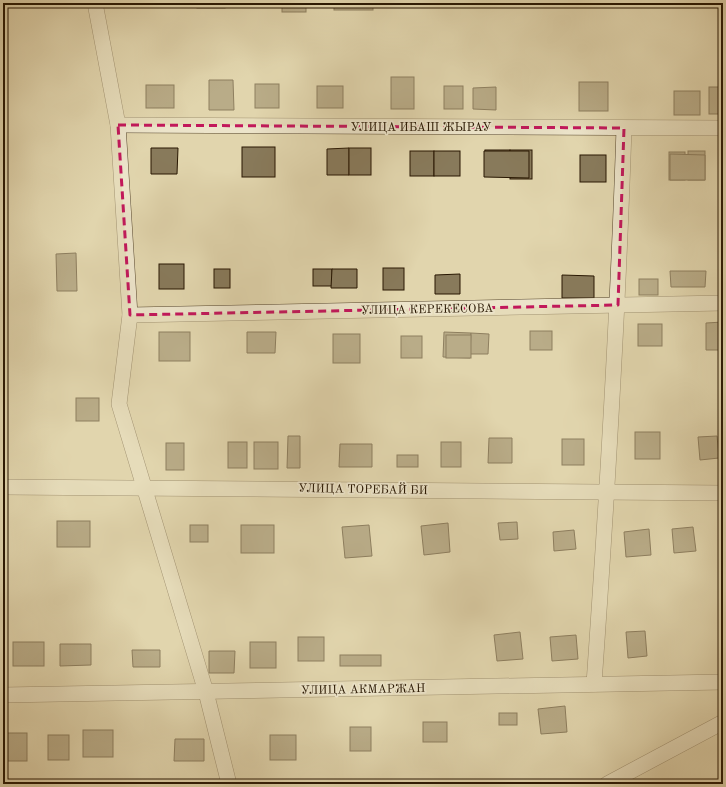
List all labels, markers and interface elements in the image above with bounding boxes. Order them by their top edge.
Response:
street label: УЛИЦА ИБАШ ЖЫРАУ [351,122,491,134]
street label: УЛИЦА КЕРЕКЕСОВА [361,303,494,317]
street label: УЛИЦА ТОРЕБАЙ БИ [298,480,428,497]
street label: УЛИЦА АКМАРЖАН [301,683,425,697]

